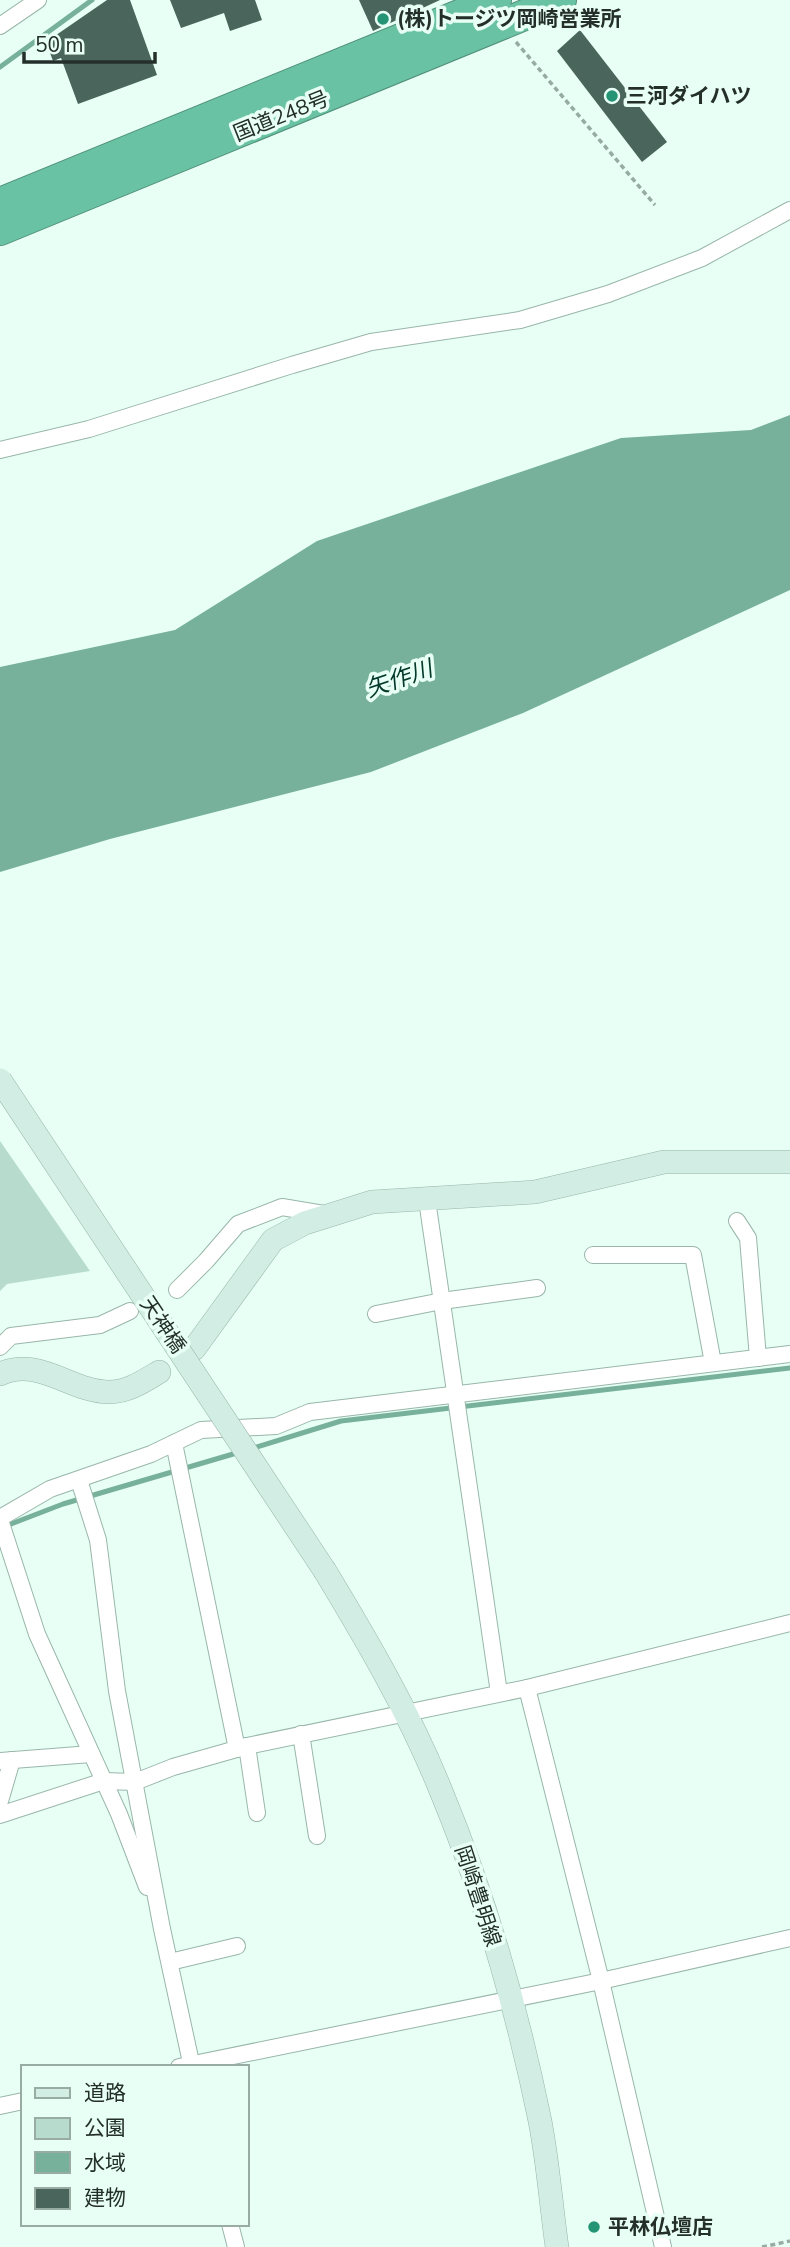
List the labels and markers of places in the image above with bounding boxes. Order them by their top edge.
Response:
place label: (株)トージツ岡崎営業所 [397,5,622,33]
marker: (株)トージツ岡崎営業所 [375,11,391,27]
place label: 三河ダイハツ [626,82,752,110]
marker: 三河ダイハツ [604,88,620,104]
place label: 平林仏壇店 [608,2213,713,2241]
marker: 平林仏壇店 [586,2219,602,2235]

